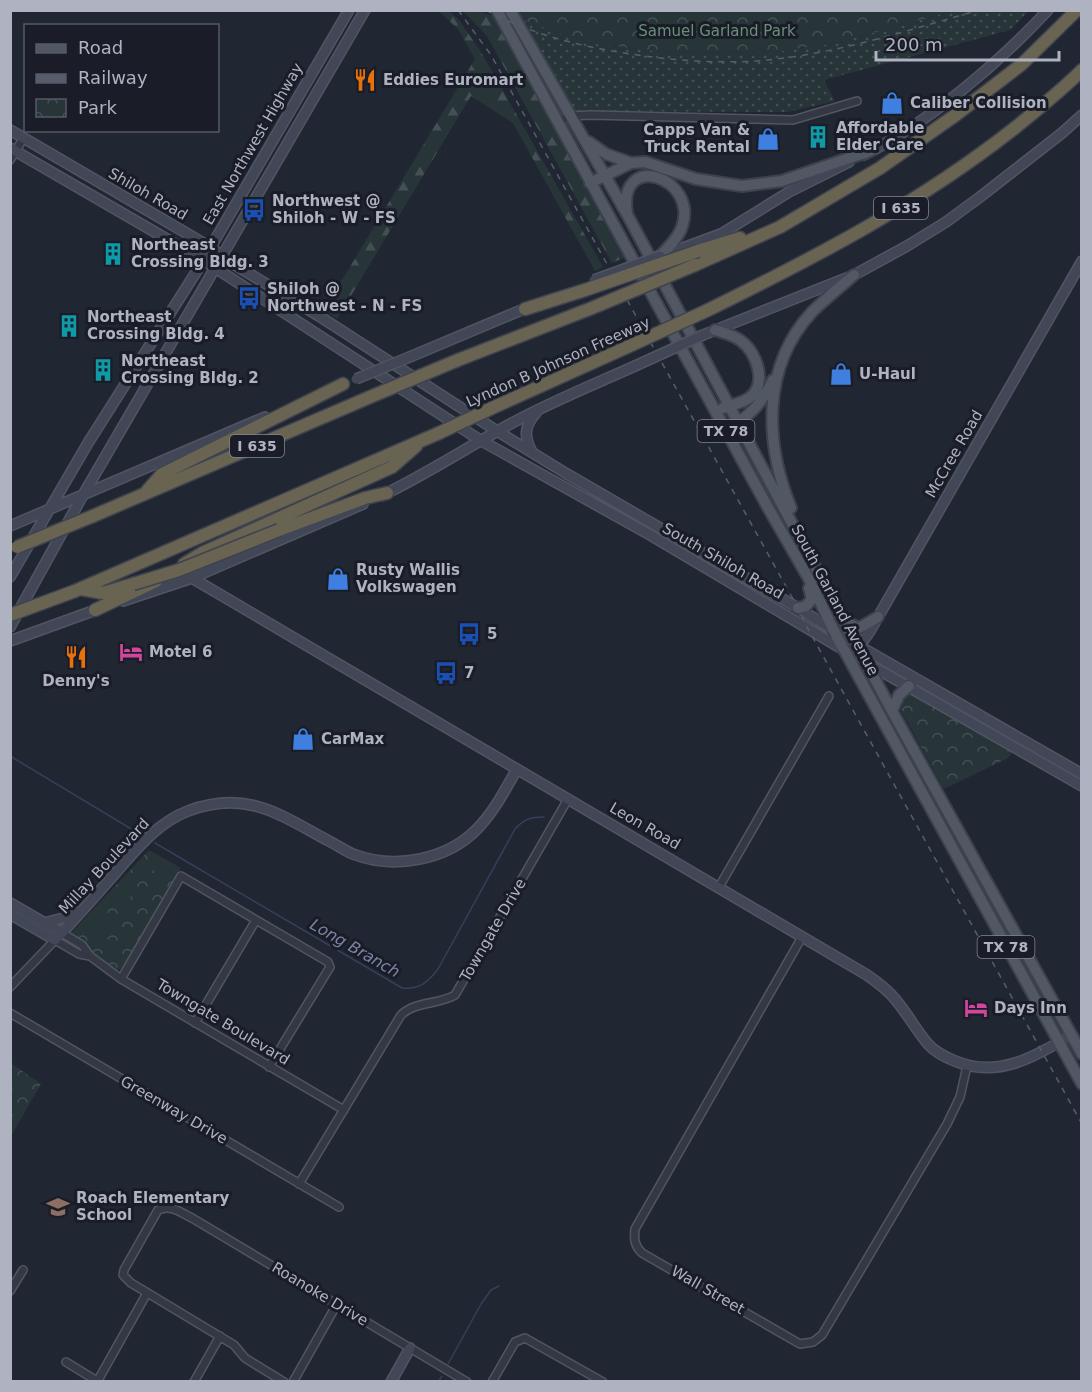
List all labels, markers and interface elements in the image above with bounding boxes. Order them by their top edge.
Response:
park label: Samuel Garland Park [638,22,796,40]
legend [24,24,219,132]
scale bar [876,24,1059,62]
text: 200 m [885,34,943,55]
text: Road [78,37,123,58]
street label: East Northwest Highway [199,60,307,228]
text: Railway [78,67,148,88]
restaurant icon: Eddies Euromart [352,67,378,93]
place label: Eddies Euromart [383,71,523,89]
shop icon: Caliber Collision [879,90,905,116]
place label: Caliber Collision [910,94,1047,112]
text: Park [78,97,117,118]
place label: Affordable Elder Care [836,119,924,154]
place label: Capps Van & Truck Rental [643,121,750,156]
building icon: Affordable Elder Care [805,124,831,150]
shop icon: Capps Van & Truck Rental [755,126,781,152]
street label: Shiloh Road [105,164,191,224]
place label: Northwest @ Shiloh - W - FS [272,192,396,227]
bus stop icon: Northwest @ Shiloh - W - FS [241,197,267,223]
road number: I 635 [874,197,928,219]
place label: Northeast Crossing Bldg. 3 [131,236,269,271]
building icon: Northeast Crossing Bldg. 3 [100,241,126,267]
place label: Shiloh @ Northwest - N - FS [267,280,422,315]
bus stop icon: Shiloh @ Northwest - N - FS [236,285,262,311]
place label: Northeast Crossing Bldg. 4 [87,308,225,343]
building icon: Northeast Crossing Bldg. 4 [56,313,82,339]
street label: Lyndon B Johnson Freeway [463,313,653,411]
place label: Northeast Crossing Bldg. 2 [121,352,259,387]
building icon: Northeast Crossing Bldg. 2 [90,357,116,383]
shop icon: U-Haul [828,361,854,387]
place label: U-Haul [859,365,916,383]
street label: McCree Road [922,407,986,501]
road number: TX 78 [698,420,754,442]
road number: I 635 [230,435,284,457]
street label: South Shiloh Road [659,519,787,603]
street label: South Garland Avenue [788,522,882,678]
place label: Rusty Wallis Volkswagen [356,561,460,596]
shop icon: Rusty Wallis Volkswagen [325,566,351,592]
bus stop icon: 5 [456,621,482,647]
place label: 5 [487,625,497,643]
hotel icon: Motel 6 [118,639,144,665]
place label: Motel 6 [149,643,212,661]
restaurant icon: Denny's [63,644,89,670]
bus stop icon: 7 [433,660,459,686]
place label: 7 [464,664,474,682]
place label: Denny's [42,672,110,690]
shop icon: CarMax [290,726,316,752]
place label: CarMax [321,730,385,748]
street label: Leon Road [607,799,683,853]
street label: Millay Boulevard [55,814,153,918]
street label: Towngate Drive [456,875,530,986]
water label: Long Branch [307,915,403,981]
road number: TX 78 [978,936,1034,958]
street label: Towngate Boulevard [152,975,293,1069]
hotel icon: Days Inn [963,995,989,1021]
place label: Days Inn [994,999,1067,1017]
street label: Greenway Drive [117,1072,231,1148]
place label: Roach Elementary School [76,1189,230,1224]
school or university icon: Roach Elementary School [45,1194,71,1220]
street label: Roanoke Drive [269,1258,371,1330]
street label: Wall Street [668,1262,748,1318]

